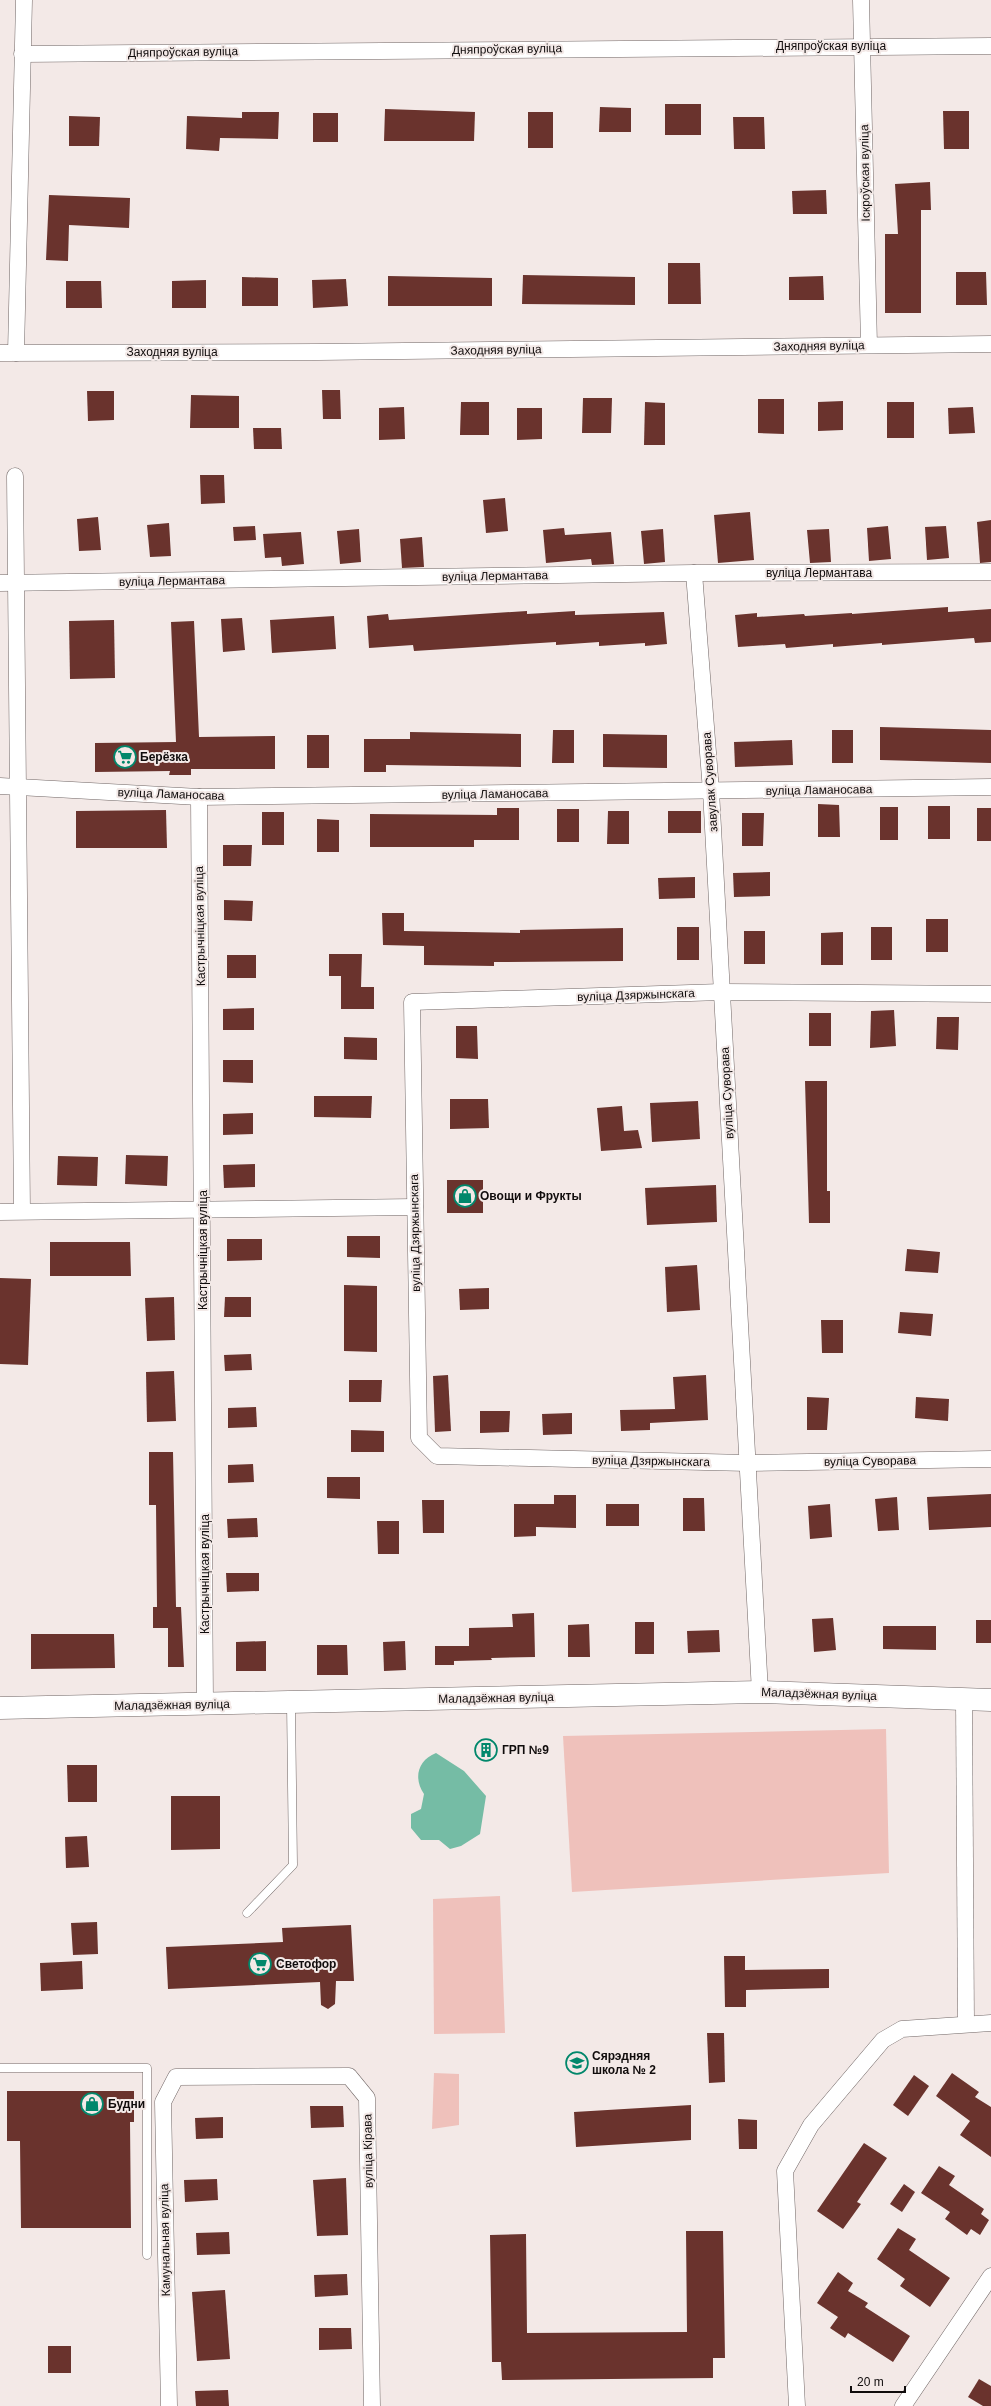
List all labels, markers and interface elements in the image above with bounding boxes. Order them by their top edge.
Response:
street label: Дняпроўская вуліца [776,39,886,53]
street label: Дняпроўская вуліца [452,41,563,57]
street label: Дняпроўская вуліца [128,44,239,60]
street label: Іскроўская вуліца [857,124,873,222]
street label: Заходняя вуліца [773,338,865,354]
street label: Заходняя вуліца [450,342,542,358]
street label: Заходняя вуліца [126,345,218,359]
street label: вуліца Лермантава [766,566,872,580]
street label: вуліца Лермантава [442,568,548,584]
street label: вуліца Лермантава [119,573,225,589]
street label: завулак Суворава [700,731,720,832]
supermarket icon: Берёзка [112,744,138,770]
place label: Берёзка [140,750,188,764]
street label: вуліца Ламаносава [766,782,873,798]
street label: вуліца Ламаносава [117,785,225,803]
street label: вуліца Ламаносава [442,786,549,802]
street label: Кастрычніцкая вуліца [192,866,208,986]
street label: вуліца Дзяржынскага [577,986,695,1004]
street label: вуліца Суворава [718,1046,736,1139]
street label: вуліца Дзяржынскага [407,1174,423,1292]
shop icon: Овощи и Фрукты [452,1183,478,1209]
place label: Овощи и Фрукты [480,1189,582,1203]
street label: Кастрычніцкая вуліца [196,1190,210,1310]
street label: вуліца Дзяржынскага [592,1453,710,1469]
street label: вуліца Суворава [824,1453,917,1469]
street label: Кастрычніцкая вуліца [198,1514,212,1634]
street label: Маладзёжная вуліца [761,1685,877,1703]
street label: Маладзёжная вуліца [438,1690,554,1706]
street label: Маладзёжная вуліца [114,1697,230,1713]
building icon: ГРП №9 [473,1737,499,1763]
place label: ГРП №9 [502,1743,549,1757]
supermarket icon: Светофор [247,1951,273,1977]
place label: Светофор [276,1957,336,1971]
place label: Сярэдняя школа № 2 [592,2049,656,2077]
school or university icon: Сярэдняя школа № 2 [564,2050,590,2076]
shop icon: Будни [79,2091,105,2117]
place label: Будни [108,2097,145,2111]
street label: вуліца Кірава [360,2113,376,2188]
street label: Камунальная вуліца [157,2183,173,2297]
scale bar [851,2368,905,2394]
text: 20 m [857,2375,884,2389]

